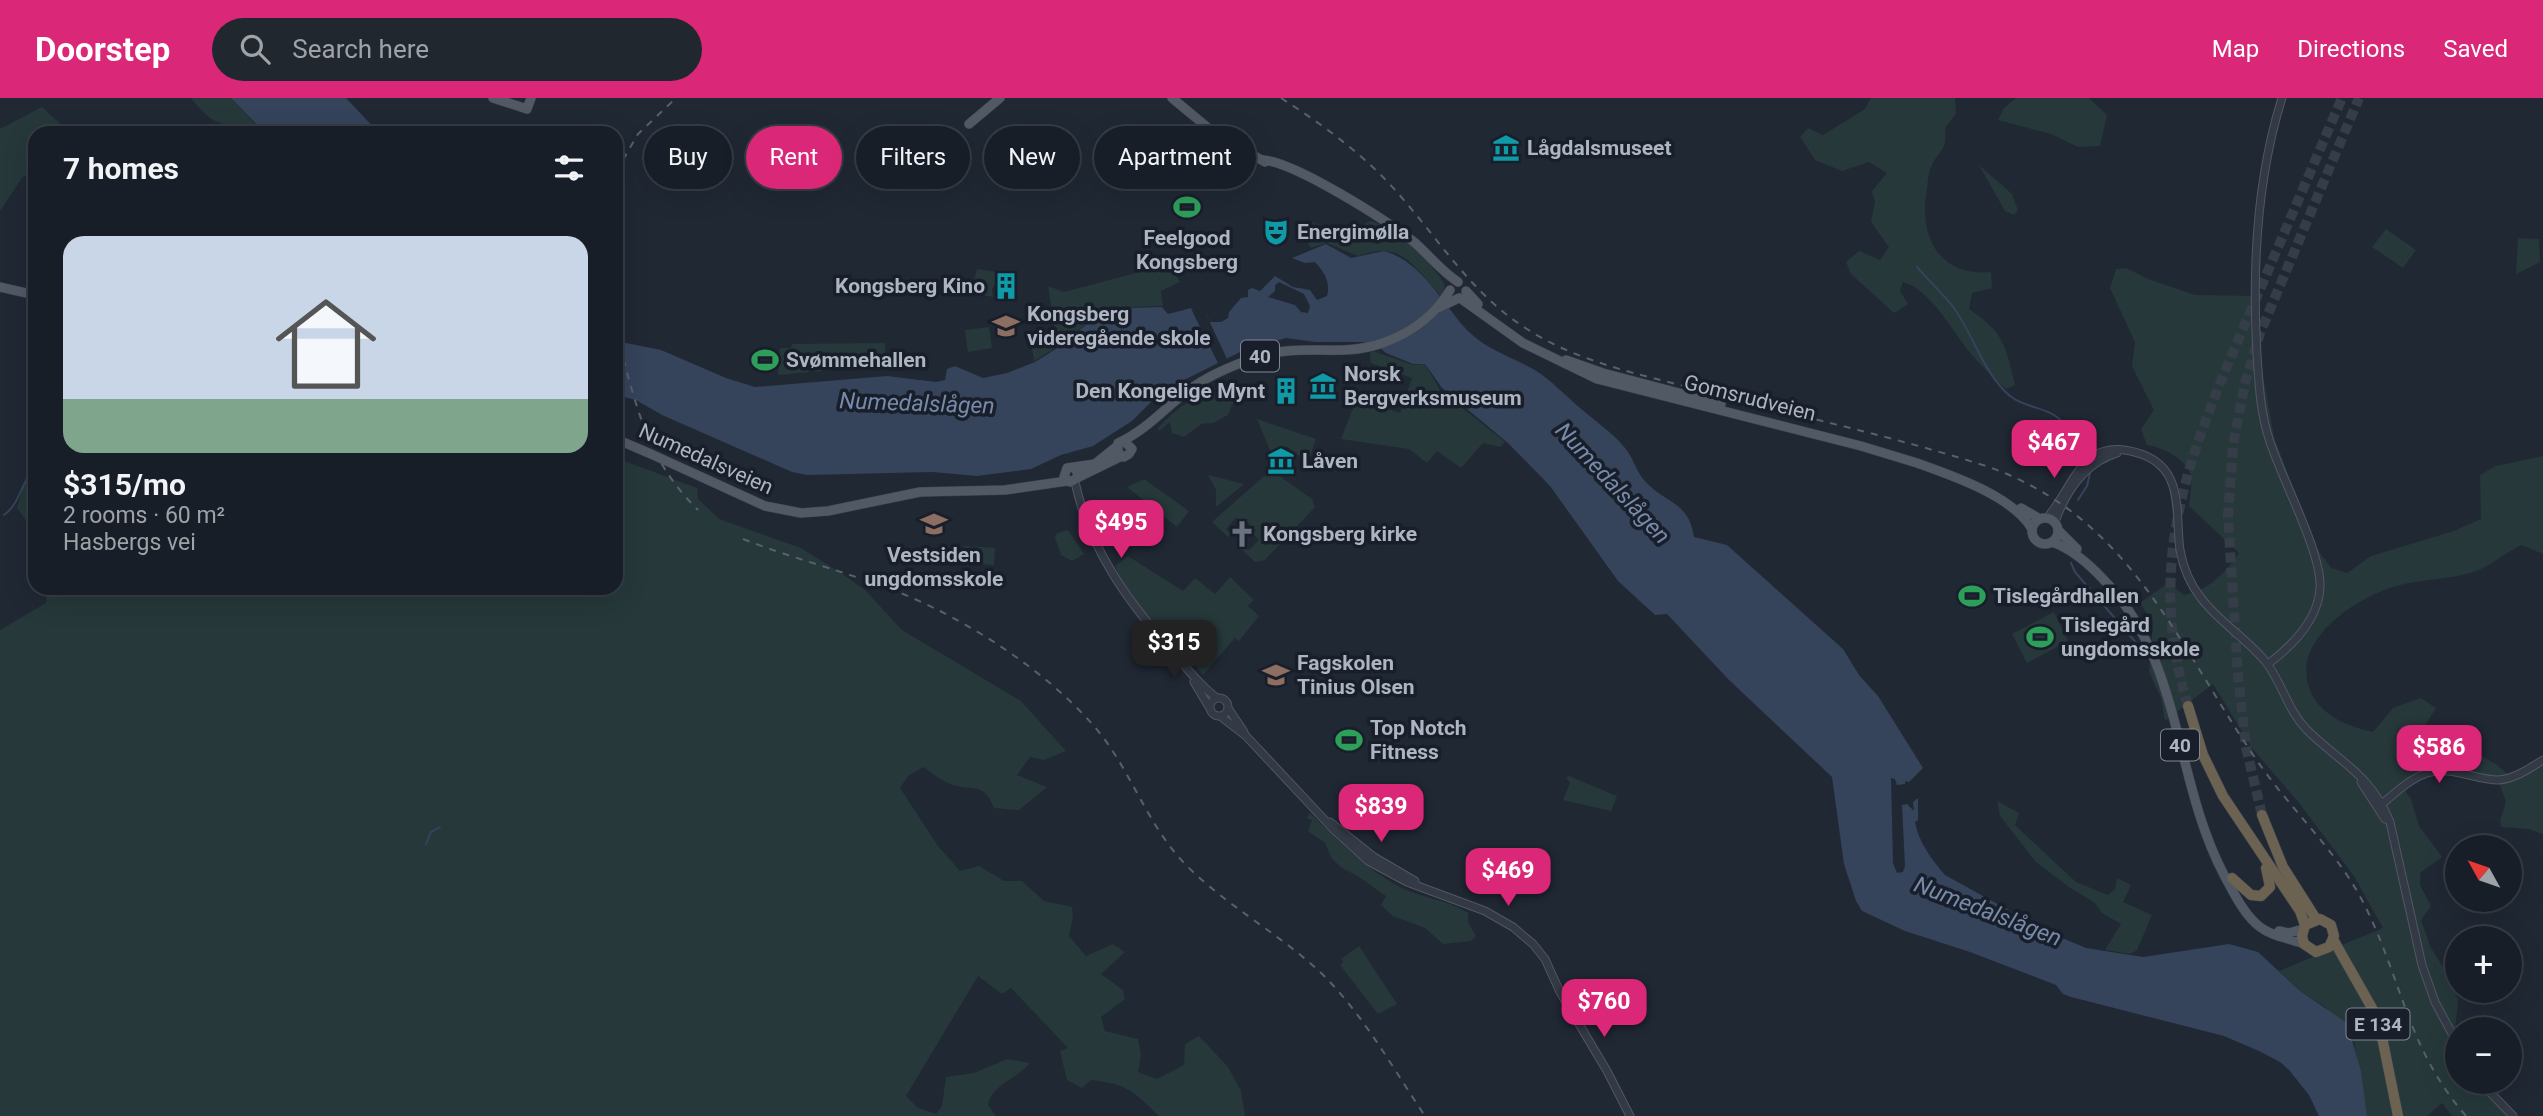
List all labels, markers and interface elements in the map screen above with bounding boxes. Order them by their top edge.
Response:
search box [212,18,702,81]
text: Doorstep [35,30,170,69]
icon: search [236,30,274,68]
text: Search here [292,34,429,64]
text: Map [2212,35,2259,63]
text: Directions [2297,35,2405,63]
text: Saved [2443,35,2508,63]
chip: Buy [644,126,732,189]
chip: Rent [746,126,842,189]
chip: Filters [856,126,970,189]
chip: New [984,126,1080,189]
chip: Apartment [1094,126,1256,189]
museum icon: Lågdalsmuseet [1491,133,1521,163]
place label: Lågdalsmuseet [1527,136,1672,160]
icon: filters [550,149,588,187]
text: 7 homes [63,151,179,186]
sports icon: Feelgood Kongsberg [1172,192,1202,222]
theatre icon: Energimølla [1261,217,1291,247]
place label: Energimølla [1297,220,1409,244]
place label: Feelgood Kongsberg [1136,226,1238,274]
building icon: Kongsberg Kino [991,271,1021,301]
place label: Kongsberg Kino [835,274,985,298]
icon: home [263,281,389,407]
place label: Kongsberg videregående skole [1027,302,1211,350]
school or university icon: Kongsberg videregående skole [991,311,1021,341]
road number: 40 [1241,340,1279,372]
sports icon: Svømmehallen [750,345,780,375]
place label: Svømmehallen [786,348,926,372]
place label: Norsk Bergverksmuseum [1344,362,1522,410]
street label: Gomsrudveien [1682,370,1818,426]
museum icon: Norsk Bergverksmuseum [1308,371,1338,401]
building icon: Den Kongelige Mynt [1271,376,1301,406]
place label: Den Kongelige Mynt [1075,379,1265,403]
water label: Numedalslågen [839,387,995,420]
water label: Numedalslågen [1550,417,1676,549]
street label: Numedalsveien [635,419,777,499]
pin: $467 [2013,420,2095,480]
text: $467 [2028,429,2080,456]
museum icon: Låven [1266,446,1296,476]
place label: Låven [1302,449,1358,473]
text: $315/mo [63,467,186,502]
pin: $495 [1080,500,1162,560]
text: 2 rooms · 60 m² [63,502,225,529]
school or university icon: Vestsiden ungdomsskole [919,509,949,539]
text: $495 [1095,509,1147,536]
church icon: Kongsberg kirke [1227,519,1257,549]
place label: Kongsberg kirke [1263,522,1417,546]
text: Hasbergs vei [63,529,196,556]
place label: Vestsiden ungdomsskole [865,543,1003,591]
sports icon: Tislegårdhallen [1957,581,1987,611]
place label: Tislegårdhallen [1993,584,2139,608]
place label: Tislegård ungdomsskole [2061,613,2200,661]
pin: $315 [1133,620,1215,680]
sports icon: Tislegård ungdomsskole [2025,622,2055,652]
text: $315 [1148,629,1200,656]
place label: Fagskolen Tinius Olsen [1297,651,1415,699]
school or university icon: Fagskolen Tinius Olsen [1261,660,1291,690]
place label: Top Notch Fitness [1370,716,1467,764]
sports icon: Top Notch Fitness [1334,725,1364,755]
pin: $586 [2398,726,2480,785]
road number: 40 [2161,730,2199,760]
text: $586 [2413,734,2465,761]
pin: $839 [1340,784,1422,844]
text: $839 [1355,793,1407,820]
north arrow [2445,835,2522,912]
map controls [2445,835,2522,1094]
pin: $469 [1467,848,1549,908]
text: $469 [1482,857,1534,884]
water label: Numedalslågen [1910,871,2065,952]
button: + [2445,926,2522,1003]
pin: $760 [1563,979,1645,1039]
text: $760 [1578,988,1630,1015]
road number: E 134 [2346,1008,2410,1040]
button: − [2445,1017,2522,1094]

